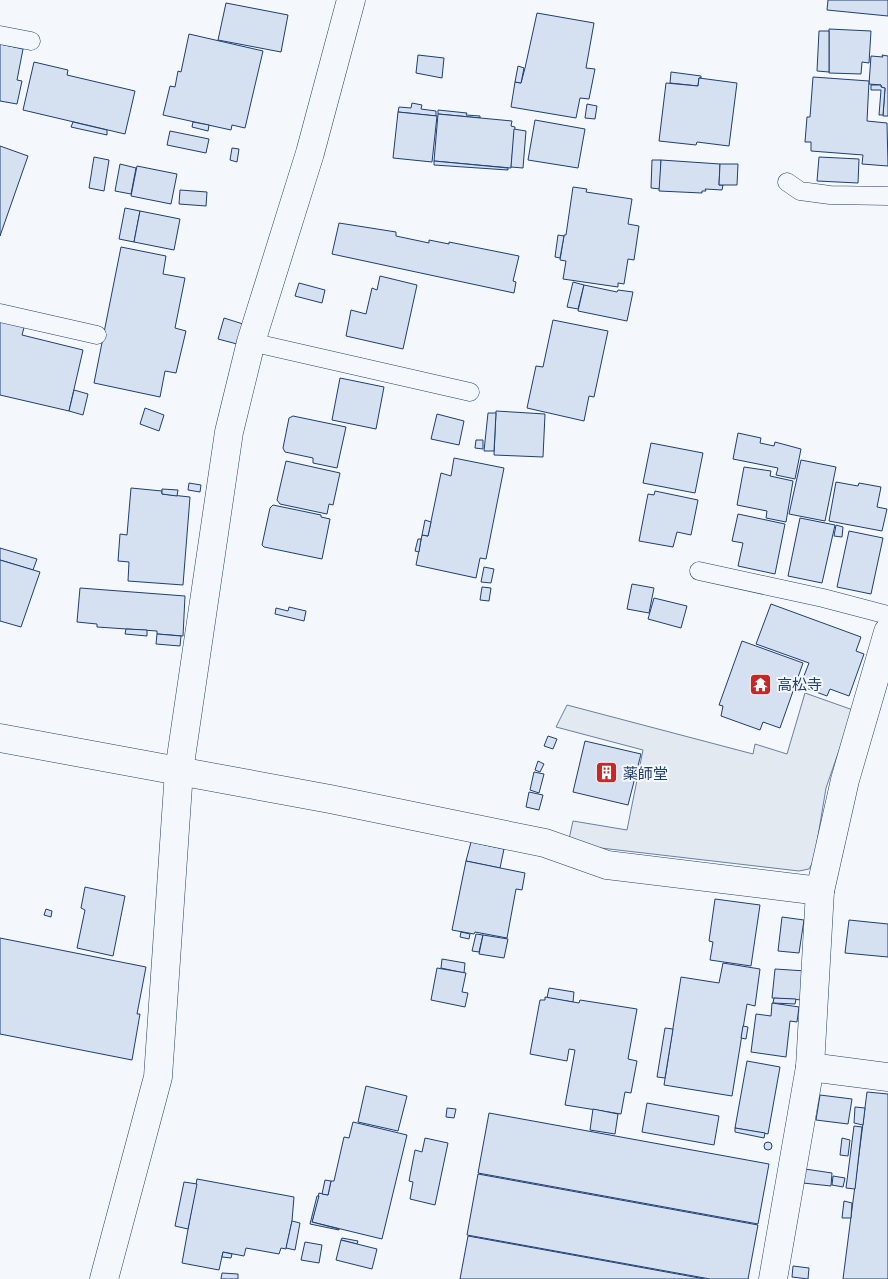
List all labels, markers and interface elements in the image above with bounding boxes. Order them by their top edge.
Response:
temple icon: 高松寺 [749,672,773,696]
place label: 高松寺 [777,674,822,694]
building icon: 薬師堂 [595,761,619,785]
place label: 薬師堂 [623,763,668,783]

